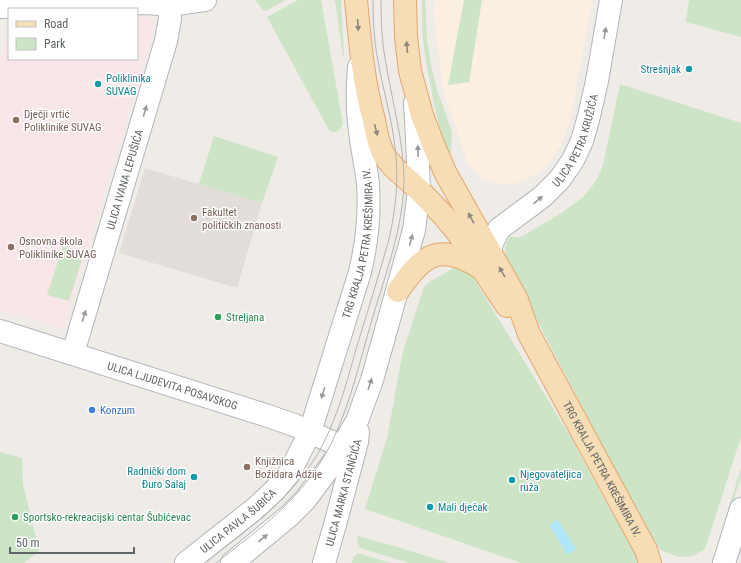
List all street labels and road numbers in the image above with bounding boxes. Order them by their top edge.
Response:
street label: ULICA PETRA KRUŽIĆA [550,92,601,190]
street label: ULICA IVANA LEPUŠIĆA [104,127,146,231]
street label: TRG KRALJA PETRA KREŠIMIRA IV. [340,167,376,320]
street label: ULICA LJUDEVITA POSAVSKOG [106,359,239,413]
street label: TRG KRALJA PETRA KREŠIMIRA IV. [560,399,644,540]
street label: ULICA MARKA STANČIĆA [323,437,365,548]
street label: ULICA PAVLA ŠUBIĆA [198,486,279,556]

